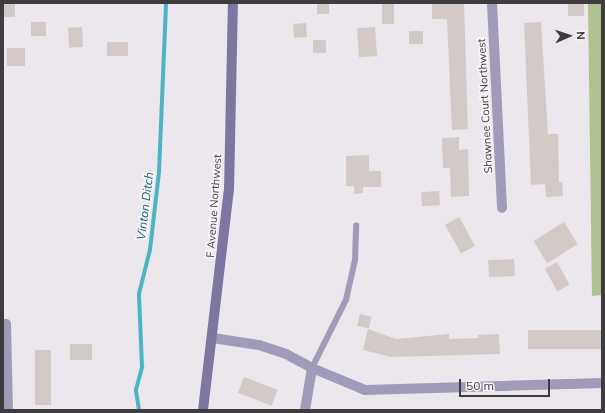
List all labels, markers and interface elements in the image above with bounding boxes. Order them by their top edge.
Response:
north arrow [549,16,589,56]
text: N [574,31,588,40]
street label: Shawnee Court Northwest [475,38,495,174]
street label: F Avenue Northwest [204,154,224,258]
water label: Vinton Ditch [134,171,156,241]
scale bar [461,371,552,397]
text: 50 m [466,378,494,393]

